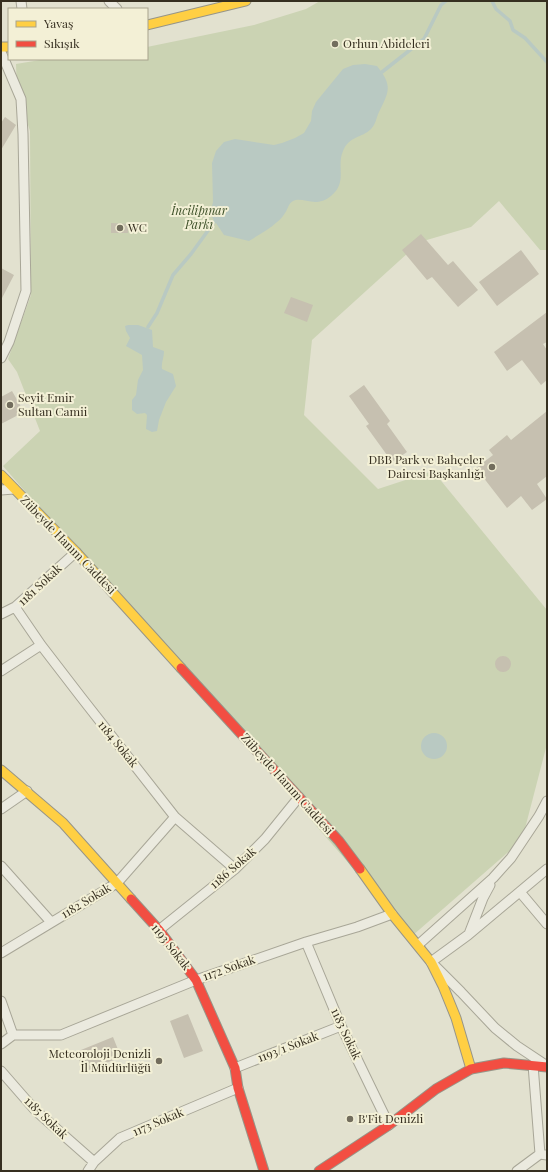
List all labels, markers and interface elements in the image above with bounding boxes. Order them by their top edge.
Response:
legend [8,8,148,60]
text: Yavaş [43,15,73,31]
text: Sıkışık [44,35,80,51]
place label: Orhun Abideleri [343,35,430,51]
marker: Orhun Abideleri [330,39,340,49]
park label: İncilipınar Parkı [170,202,228,232]
place label: WC [127,219,147,235]
marker: WC [115,223,125,233]
place label: Seyit Emir Sultan Camii [18,389,88,419]
marker: Seyit Emir Sultan Camii [5,400,15,410]
place label: DBB Park ve Bahçeler Dairesi Başkanlığı [368,451,485,481]
marker: DBB Park ve Bahçeler Dairesi Başkanlığı [487,462,497,472]
street label: Zübeyde Hanım Caddesi [17,492,120,597]
street label: 1181 Sokak [14,560,65,609]
street label: 1184 Sokak [95,717,143,770]
street label: Zübeyde Hanım Caddesi [238,729,338,838]
street label: 1186 Sokak [206,842,259,892]
street label: 1182 Sokak [57,879,114,921]
street label: 1193 Sokak [148,920,195,973]
street label: 1172 Sokak [200,950,257,983]
street label: 1183 Sokak [328,1005,366,1062]
street label: 1193/1 Sokak [255,1027,321,1065]
place label: Meteoroloji Denizli İl Müdürlüğü [49,1045,151,1075]
marker: Meteoroloji Denizli İl Müdürlüğü [154,1056,164,1066]
street label: 1185 Sokak [21,1092,72,1142]
street label: 1173 Sokak [130,1103,186,1139]
place label: B'Fit Denizli [358,1110,424,1126]
marker: B'Fit Denizli [345,1114,355,1124]

